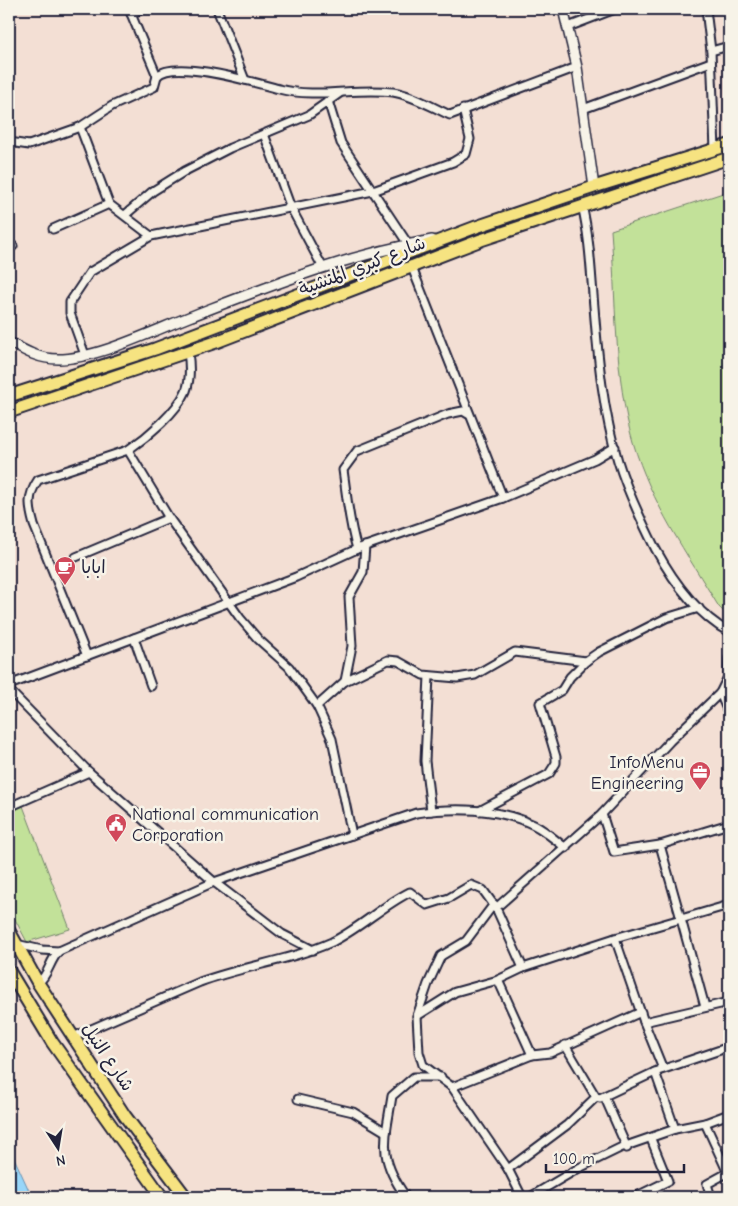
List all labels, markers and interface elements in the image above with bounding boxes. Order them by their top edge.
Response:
street label: شارع كبري المنشية [296,233,429,302]
cafe icon: ابابا [53,555,77,586]
place label: ابابا [81,557,106,578]
place label: InfoMenu Engineering [591,752,684,794]
office icon: InfoMenu Engineering [688,760,712,791]
place label: National communication Corporation [132,804,319,846]
public building icon: National communication Corporation [104,812,128,843]
street label: شارع النيل [76,1019,138,1096]
north arrow [32,1124,82,1174]
scale bar [546,1141,683,1173]
text: 100 m [553,1150,595,1168]
text: N [54,1151,67,1169]

